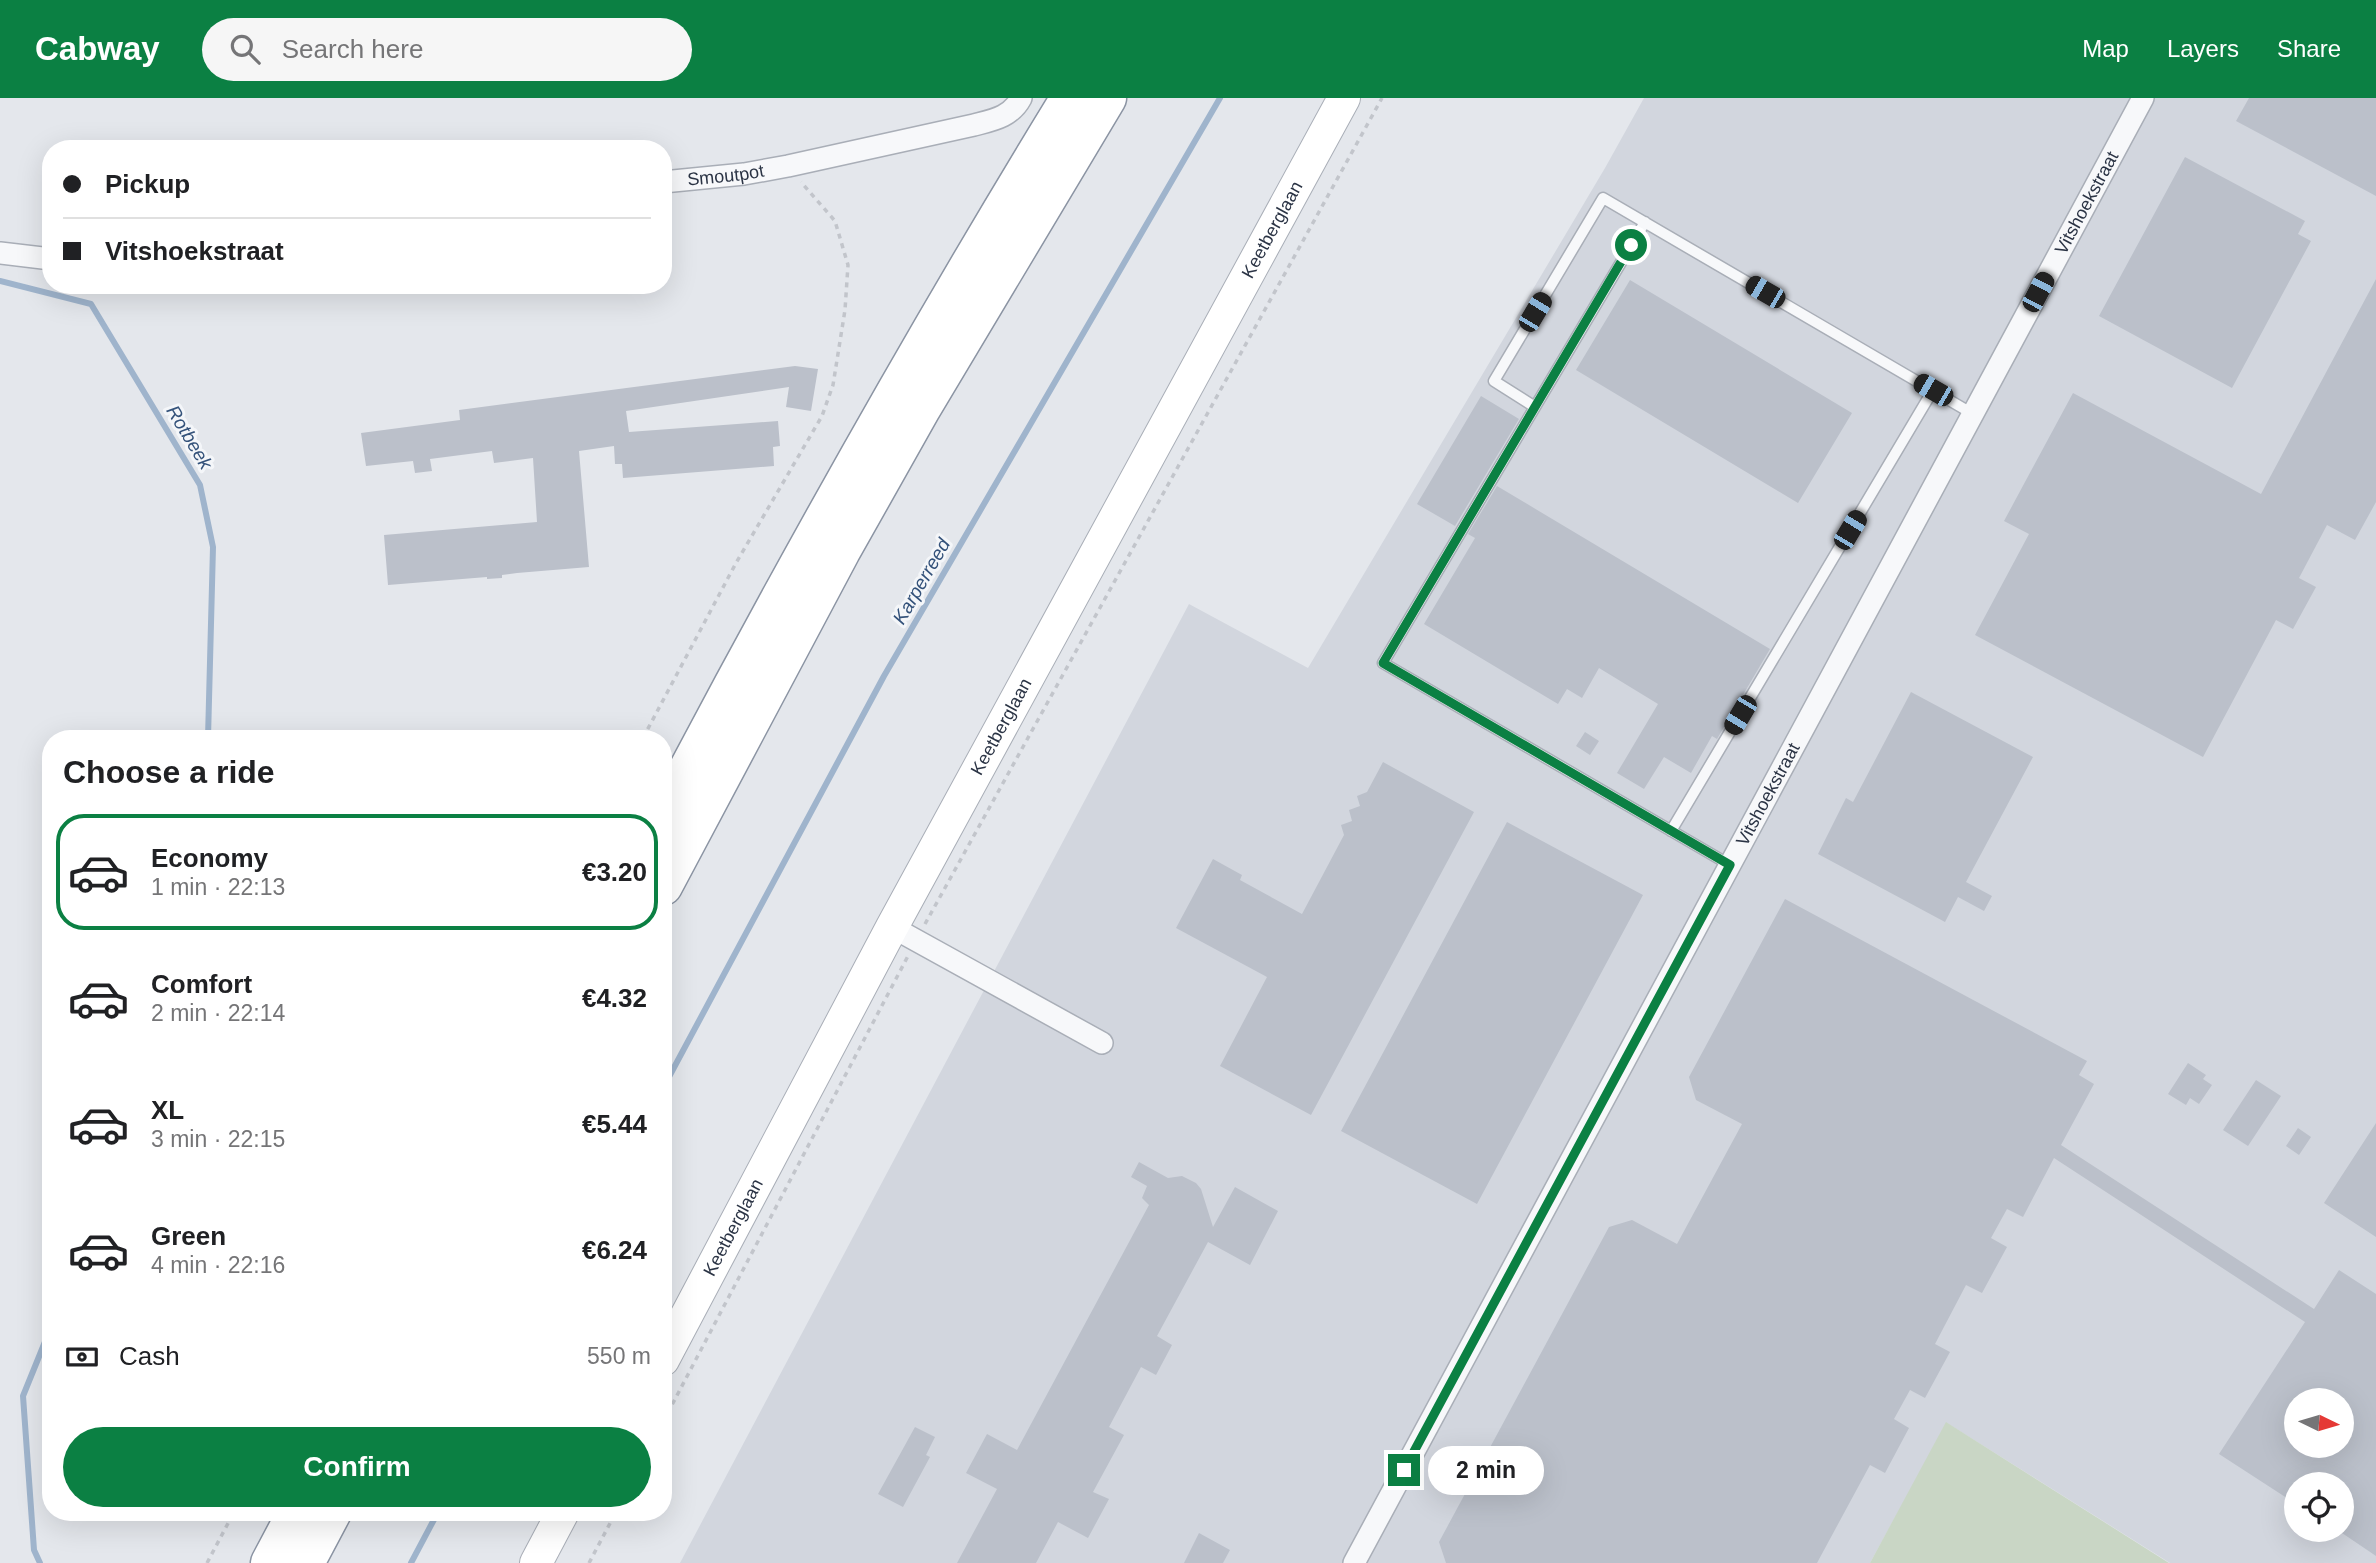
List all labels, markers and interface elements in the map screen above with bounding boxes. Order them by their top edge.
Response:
search box [202,18,692,81]
text: Cabway [35,30,160,67]
icon: search [226,30,264,68]
text: Search here [282,34,423,64]
text: Map [2082,35,2129,62]
text: Layers [2167,35,2239,62]
text: Share [2277,35,2341,62]
street label: Vitshoekstraat [2051,148,2122,258]
street label: Smoutpot [686,161,766,190]
text: Pickup [105,169,190,199]
street label: Keetberglaan [1238,178,1307,282]
route start [1615,229,1647,261]
text: Vitshoekstraat [105,236,284,266]
car [2019,269,2058,315]
car [1742,272,1789,312]
car [1516,289,1555,335]
car [1910,370,1957,410]
water label: Rotbeek [162,402,218,474]
car [1831,507,1870,553]
water label: Karperreed [889,534,955,628]
street label: Keetberglaan [967,675,1036,778]
car [1721,692,1760,738]
street label: Vitshoekstraat [1732,740,1804,849]
text: Choose a ride [63,754,275,790]
icon: car [67,841,130,904]
text: Economy [151,843,268,873]
text: €3.20 [582,857,647,887]
text: 1 min · 22:13 [151,874,285,900]
icon: car [67,967,130,1030]
text: Comfort [151,969,252,999]
text: €4.32 [582,983,647,1013]
text: 2 min · 22:14 [151,1000,285,1026]
icon: car [67,1093,130,1156]
text: XL [151,1095,184,1125]
text: €5.44 [582,1109,647,1139]
text: 3 min · 22:15 [151,1126,285,1152]
street label: Keetberglaan [699,1175,767,1279]
icon: car [67,1219,130,1282]
text: Green [151,1221,226,1251]
text: €6.24 [582,1235,647,1265]
text: 4 min · 22:16 [151,1252,285,1278]
icon: cash [63,1338,101,1376]
text: Cash [119,1341,180,1371]
text: 550 m [587,1343,651,1369]
north arrow [2284,1388,2354,1458]
map controls [2284,1388,2354,1542]
button: Confirm [63,1427,651,1507]
callout: 2 min [1428,1446,1544,1494]
route end [1388,1454,1420,1486]
text: 2 min [1456,1457,1516,1483]
button: locate [2284,1472,2354,1542]

